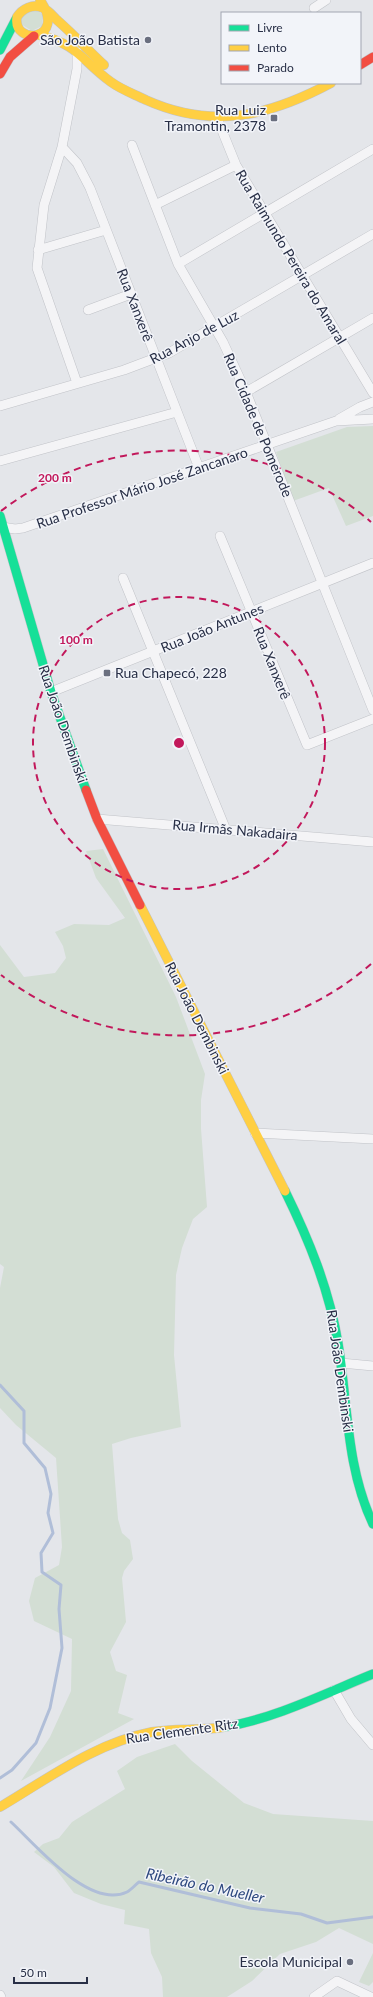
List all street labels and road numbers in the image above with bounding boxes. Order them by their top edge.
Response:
street label: Rua Raimundo Pereira do Amaral [232,166,350,347]
street label: Rua Xanxerê [114,266,157,344]
street label: Rua Anjo de Luz [146,306,241,367]
street label: Rua Cidade de Pomerode [220,350,297,499]
street label: Rua Professor Mário José Zancanaro [34,443,250,532]
street label: Rua João Antunes [158,599,266,656]
street label: Rua Xanxerê [250,624,295,702]
street label: Rua João Dembinski [35,663,92,785]
street label: Rua Irmãs Nakadaira [172,816,298,843]
street label: Rua João Dembinski [162,959,233,1077]
street label: Rua João Dembinski [323,1309,358,1433]
street label: Rua Clemente Ritz [125,1714,239,1747]

